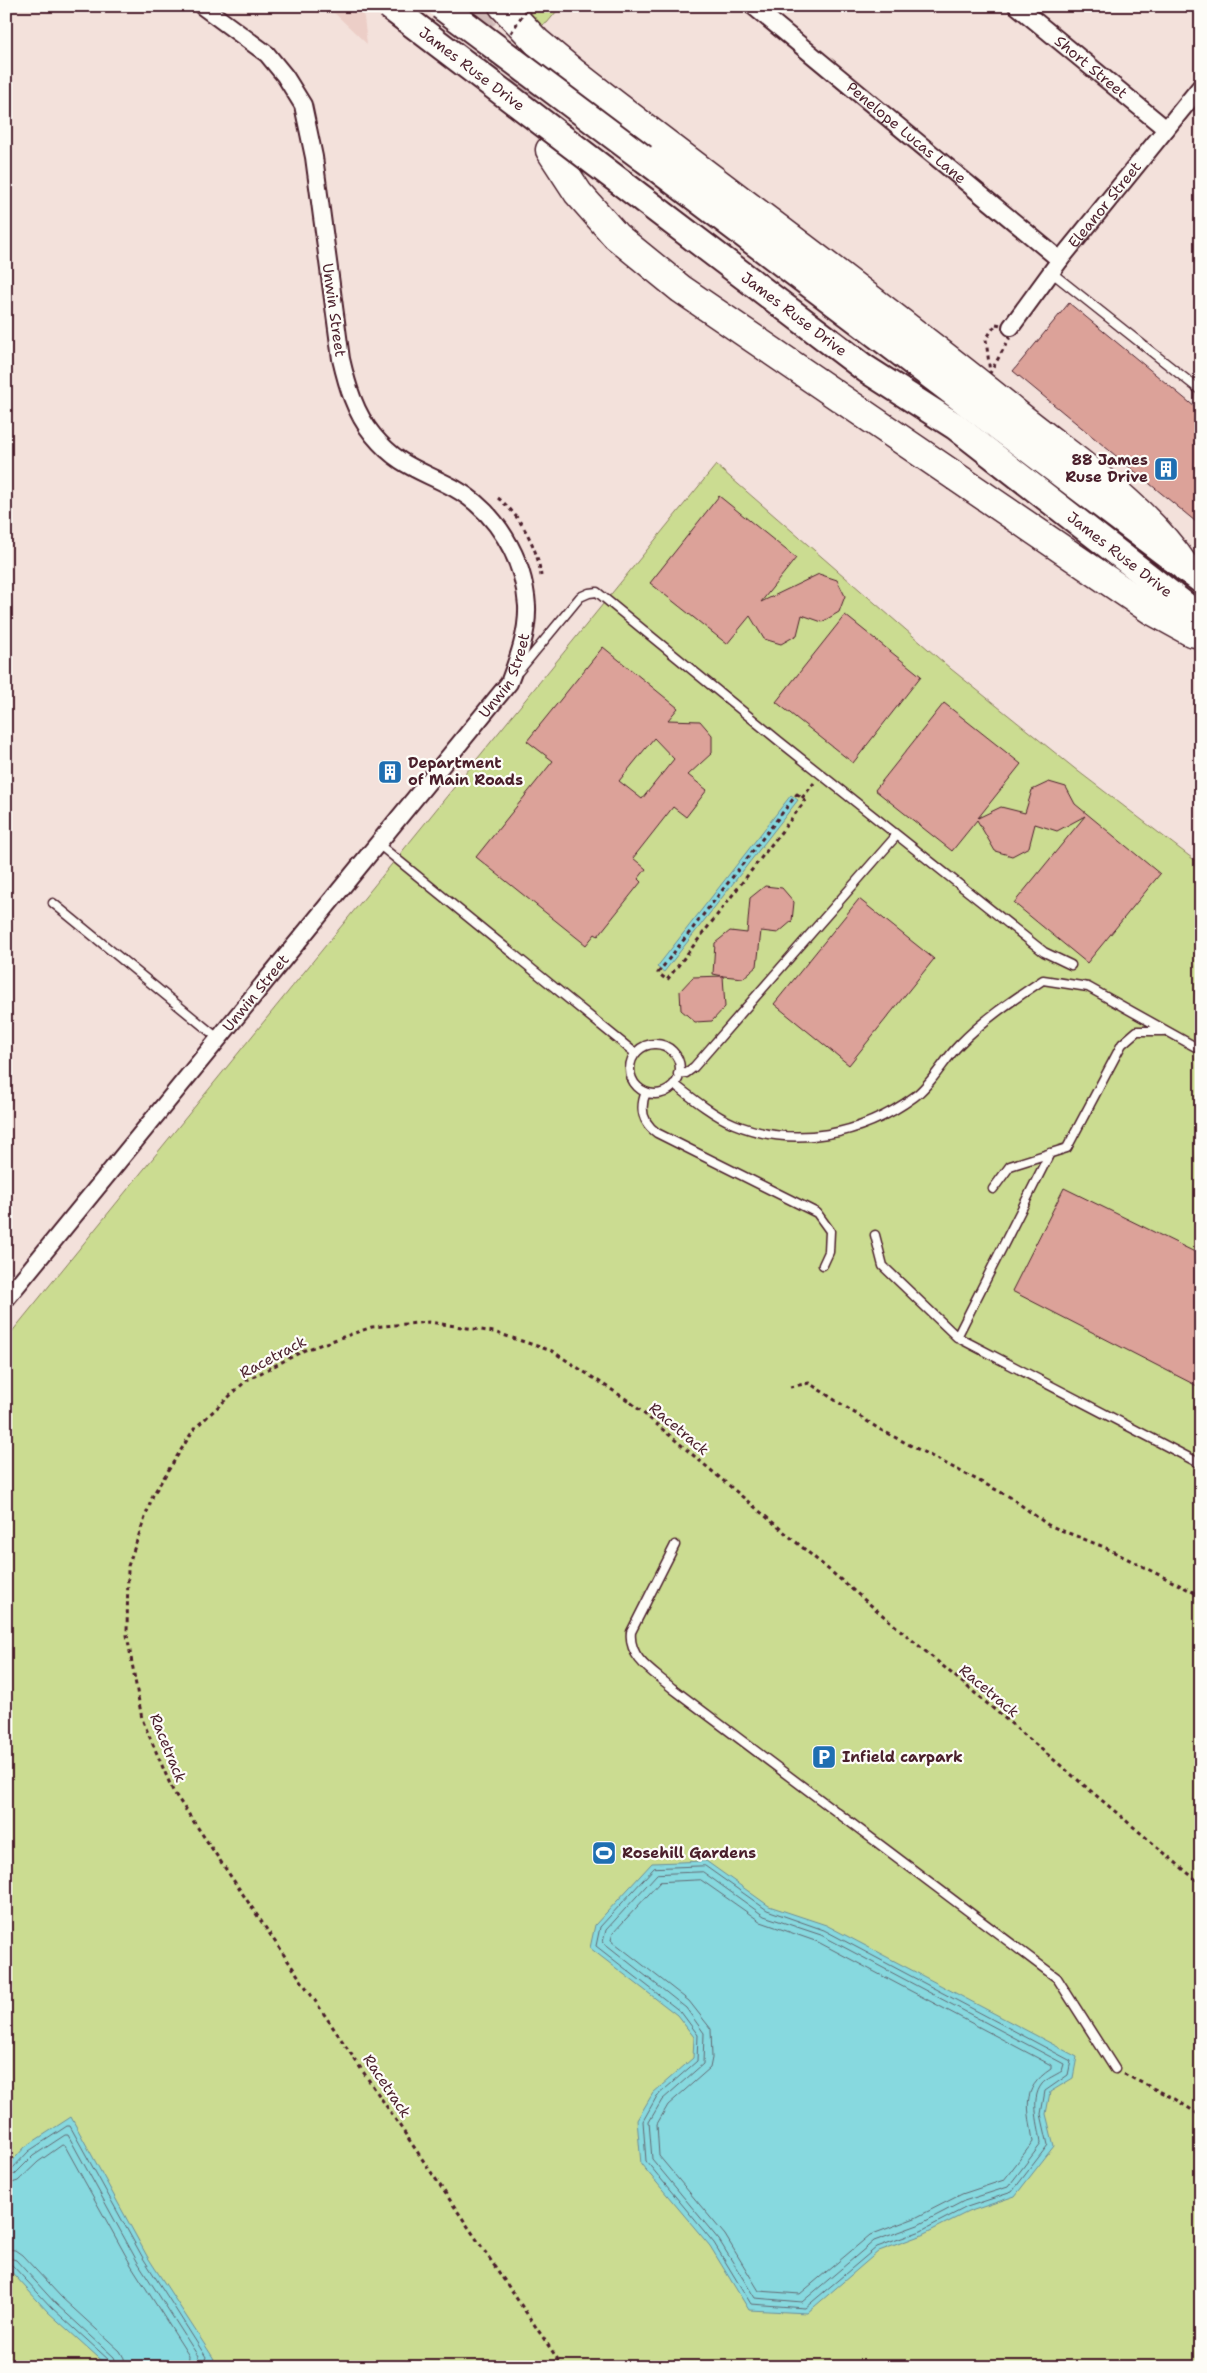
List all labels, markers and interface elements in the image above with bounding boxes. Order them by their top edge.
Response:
street label: James Ruse Drive [415,22,529,116]
street label: Short Street [1050,31,1132,103]
street label: Penelope Lucas Lane [842,77,970,188]
street label: Eleanor Street [1064,157,1146,252]
street label: Unwin Street [318,262,350,358]
street label: James Ruse Drive [737,267,851,361]
place label: 88 James Ruse Drive [1065,450,1148,487]
building icon: 88 James Ruse Drive [1153,456,1179,482]
street label: James Ruse Drive [1063,507,1176,602]
street label: Unwin Street [474,631,534,722]
place label: Department of Main Roads [408,753,523,790]
building icon: Department of Main Roads [377,759,403,785]
street label: Unwin Street [218,950,293,1036]
street label: Racetrack [236,1331,310,1383]
street label: Racetrack [645,1398,713,1460]
street label: Racetrack [955,1660,1023,1722]
street label: Racetrack [145,1711,191,1785]
parking icon: Infield carpark [811,1744,837,1770]
place label: Infield carpark [842,1747,963,1767]
sports icon: Rosehill Gardens [591,1840,617,1866]
place label: Rosehill Gardens [622,1843,756,1863]
street label: Racetrack [358,2050,416,2122]

